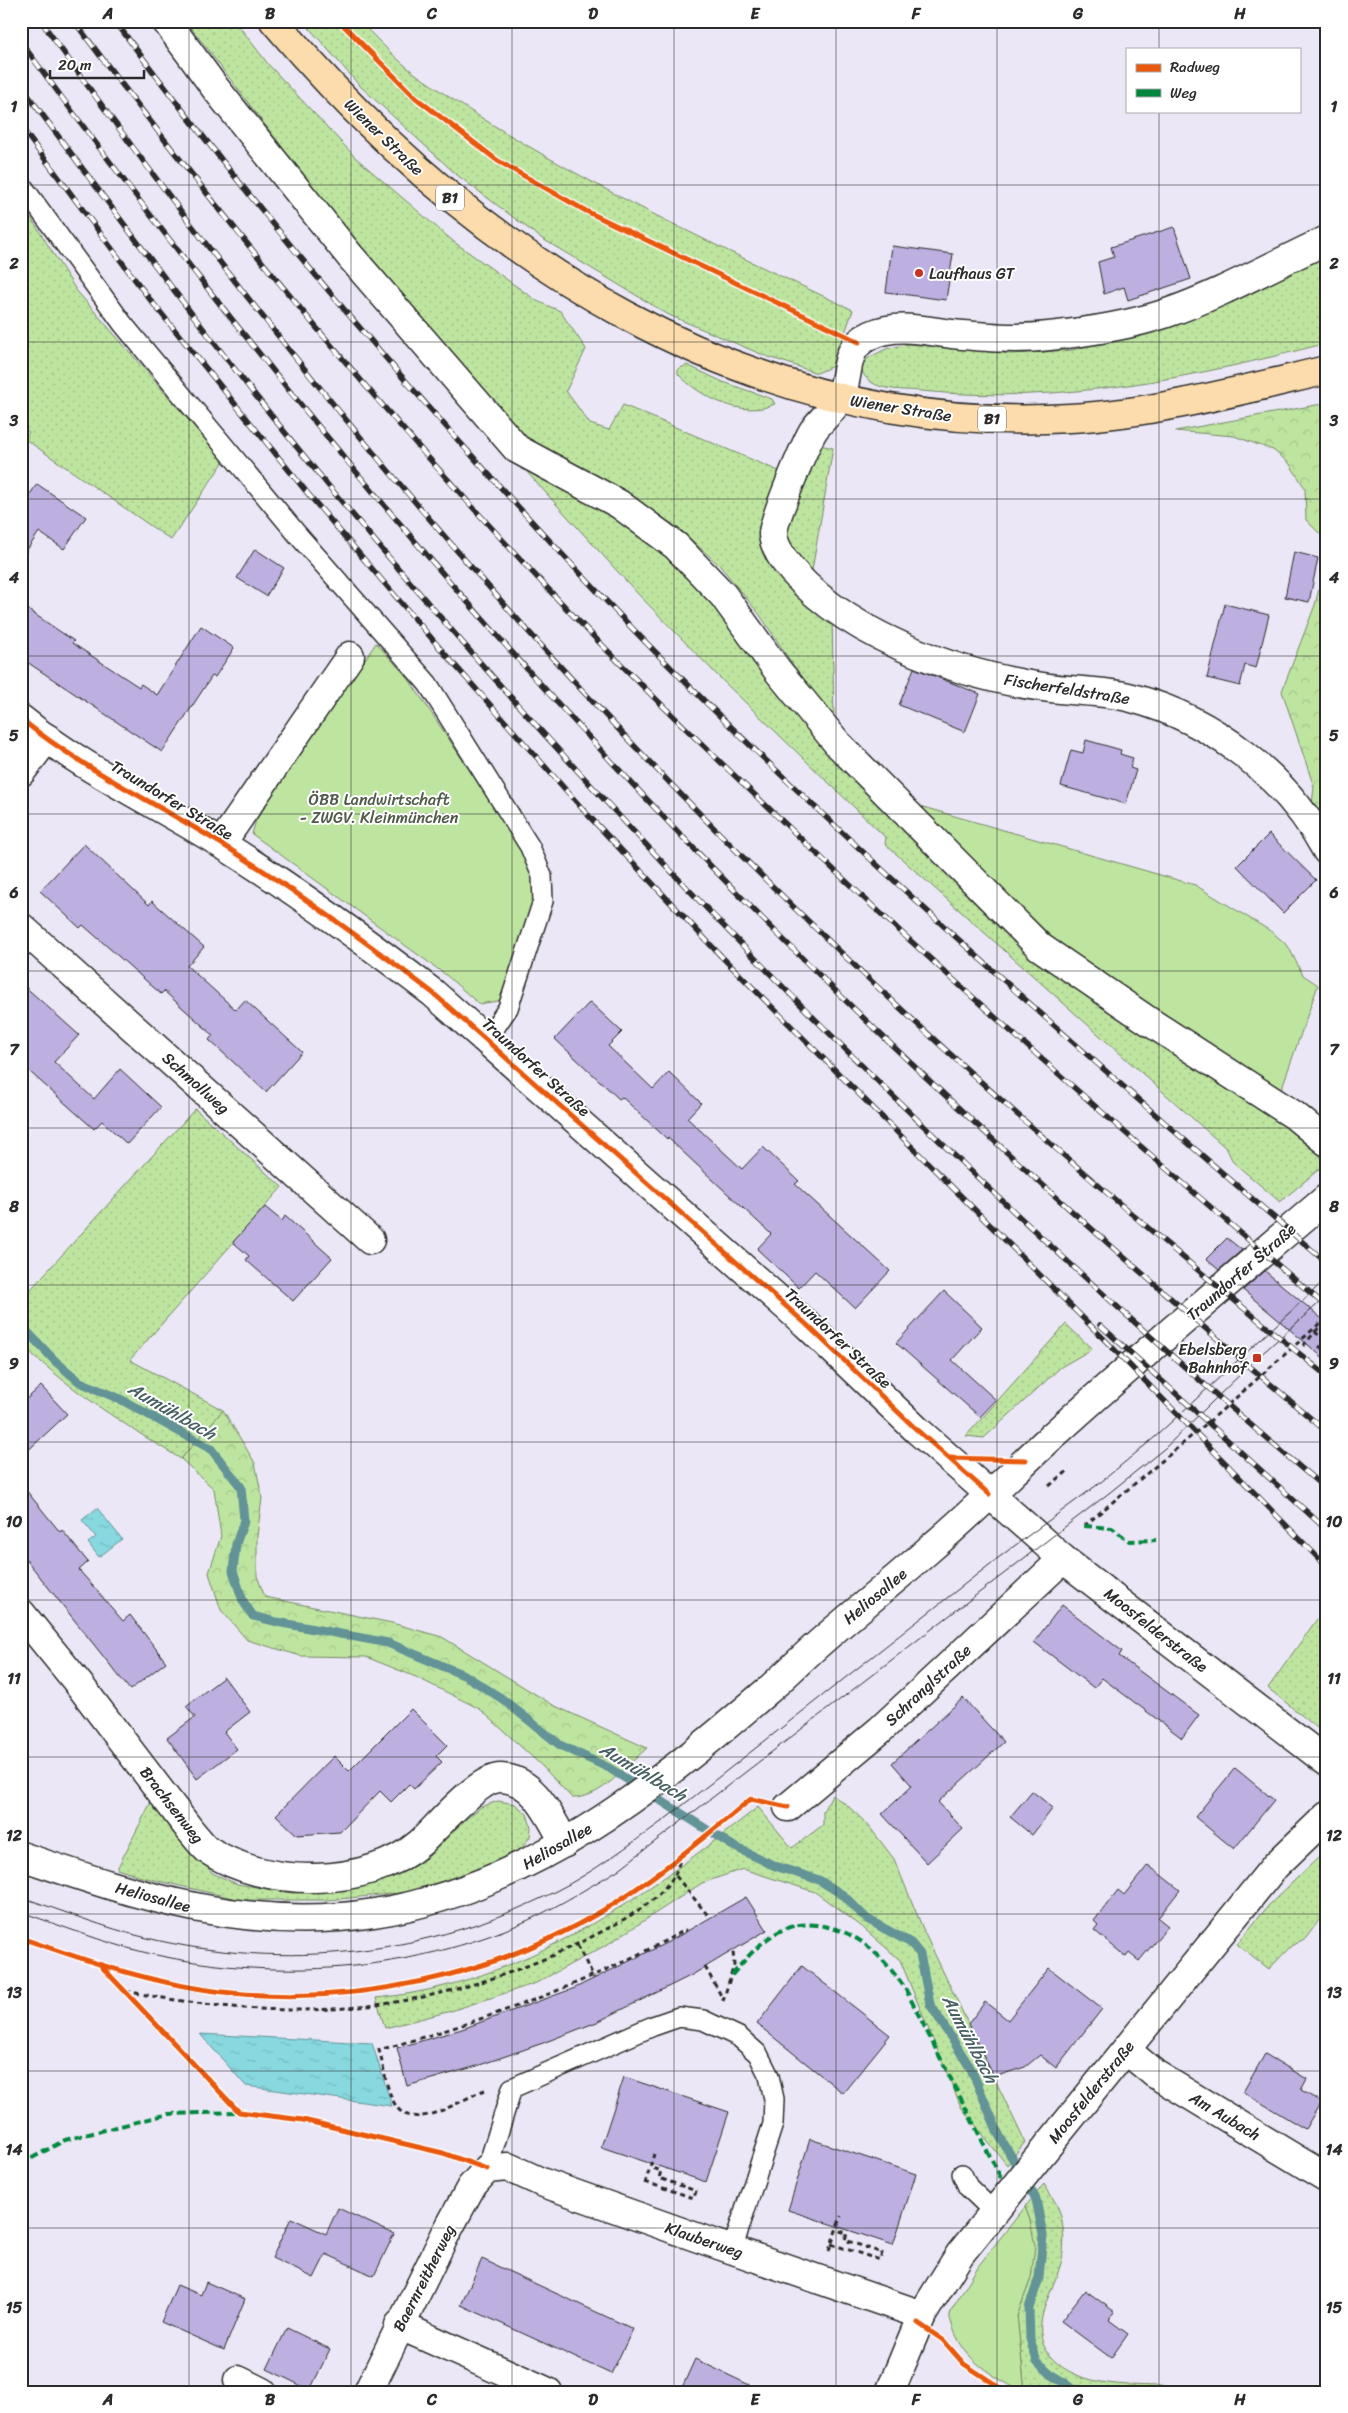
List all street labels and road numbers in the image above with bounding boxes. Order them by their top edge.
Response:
street label: Wiener Straße [337,91,431,183]
road number: B1 [436,186,464,210]
street label: Wiener Straße [848,386,954,430]
road number: B1 [978,406,1006,432]
street label: Fischerfeldstraße [1002,665,1132,713]
street label: Traundorfer Straße [105,752,239,848]
street label: Traundorfer Straße [475,1010,597,1124]
street label: Schmollweg [155,1044,237,1122]
street label: Traundorfer Straße [1179,1215,1303,1328]
street label: Traundorfer Straße [777,1280,899,1396]
street label: Heliosallee [836,1560,914,1632]
street label: Moosfelderstraße [1097,1580,1215,1680]
street label: Schranglstraße [878,1637,978,1733]
street label: Brachsenweg [132,1760,212,1850]
street label: Heliosallee [516,1814,598,1878]
street label: Heliosallee [112,1873,194,1921]
street label: Moosfelderstraße [1040,2034,1142,2150]
street label: Am Aubach [1183,2083,1266,2149]
street label: Klauberweg [661,2213,747,2267]
street label: Baernreitherweg [384,2219,464,2337]

